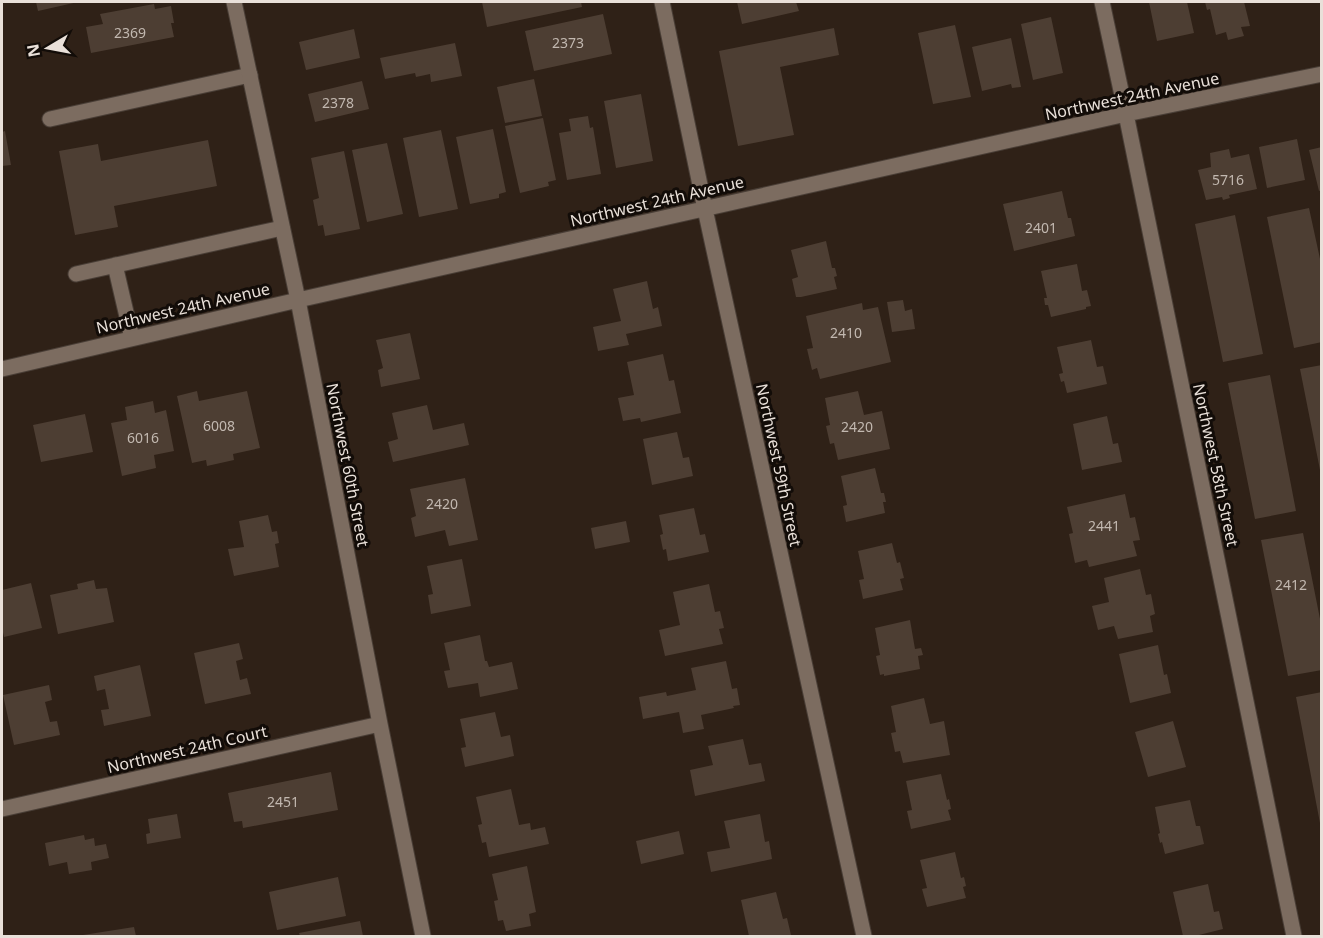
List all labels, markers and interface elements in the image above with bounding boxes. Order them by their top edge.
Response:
north arrow [18,18,78,78]
house number: 2369 [114,23,146,42]
house number: 2373 [552,33,584,52]
text: N [21,42,45,59]
street label: Northwest 24th Avenue [1043,67,1221,125]
house number: 2378 [322,93,354,112]
street label: Northwest 24th Avenue [568,170,746,232]
house number: 5716 [1212,170,1244,189]
house number: 2401 [1025,218,1057,237]
street label: Northwest 24th Avenue [94,277,272,339]
house number: 2410 [830,323,862,342]
street label: Northwest 60th Street [321,381,375,549]
street label: Northwest 59th Street [751,381,807,549]
street label: Northwest 58th Street [1188,381,1244,549]
house number: 6008 [203,416,235,435]
house number: 2420 [841,417,873,436]
house number: 6016 [127,428,159,447]
house number: 2420 [426,494,458,513]
house number: 2441 [1088,516,1120,535]
house number: 2412 [1275,575,1307,594]
street label: Northwest 24th Court [105,720,269,778]
house number: 2451 [267,792,299,811]

